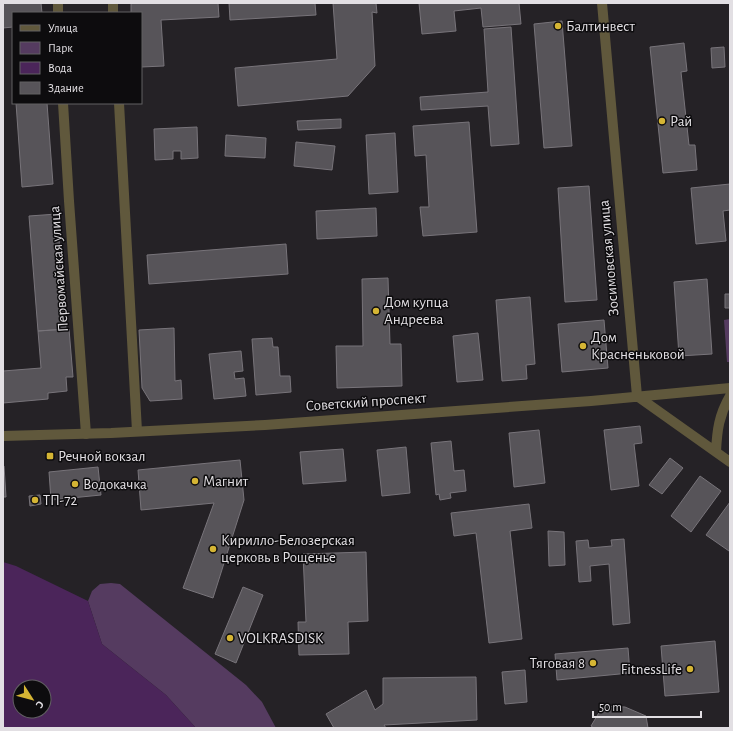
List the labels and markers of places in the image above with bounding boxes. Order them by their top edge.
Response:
place label: Балтинвест [566,19,635,34]
marker: Балтинвест [553,21,563,31]
place label: Рай [670,114,692,129]
marker: Рай [657,116,667,126]
place label: Дом купца Андреева [384,295,449,327]
marker: Дом купца Андреева [371,306,381,316]
place label: Дом Красненьковой [591,330,685,362]
marker: Дом Красненьковой [578,341,588,351]
place label: Речной вокзал [58,449,145,464]
marker: Речной вокзал [45,451,55,461]
place label: Магнит [203,474,249,489]
marker: Магнит [190,476,200,486]
place label: Водокачка [83,477,147,492]
marker: Водокачка [70,479,80,489]
place label: ТП-72 [43,493,77,508]
marker: ТП-72 [30,495,40,505]
place label: Кирилло-Белозерская церковь в Рощенье [221,533,355,565]
marker: Кирилло-Белозерская церковь в Рощенье [208,544,218,554]
place label: VOLKRASDISK [238,631,324,646]
marker: VOLKRASDISK [225,633,235,643]
place label: Тяговая 8 [530,656,585,671]
marker: Тяговая 8 [588,658,598,668]
place label: FitnessLife [621,662,682,677]
marker: FitnessLife [685,664,695,674]

